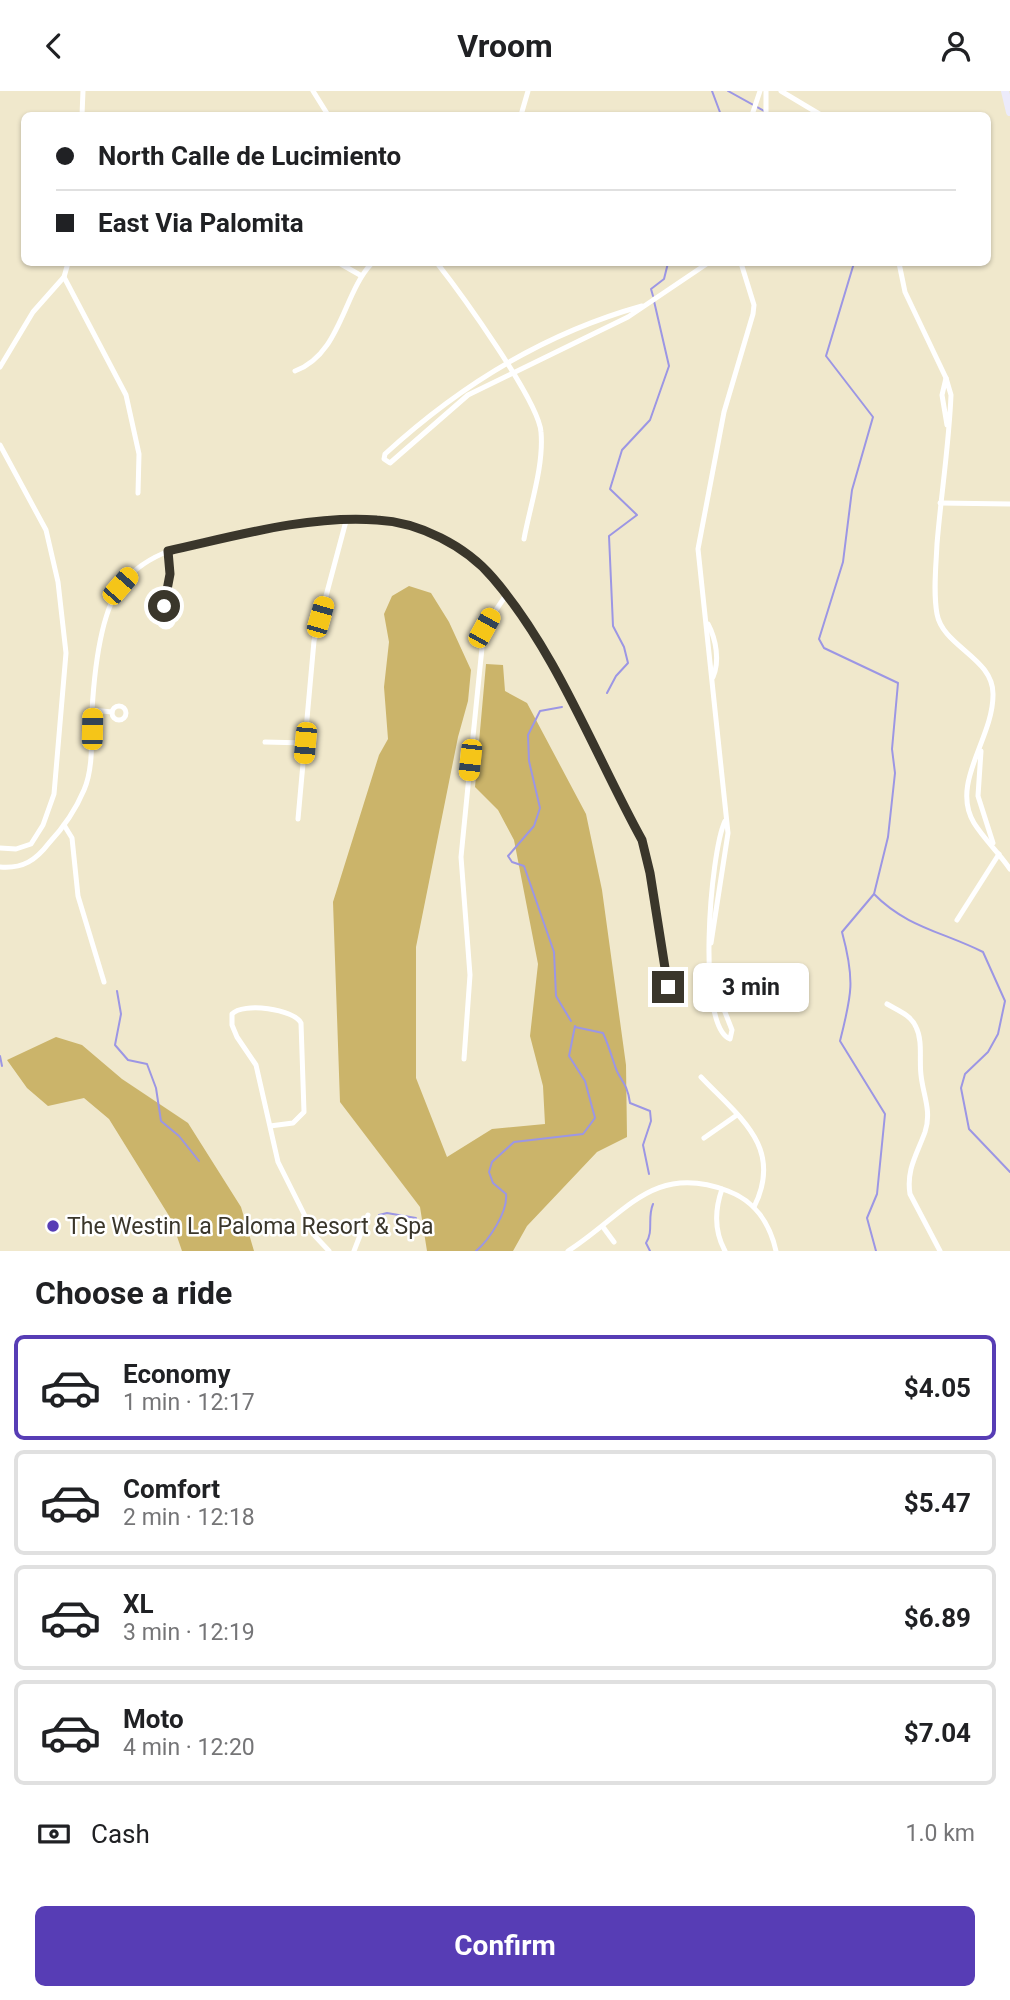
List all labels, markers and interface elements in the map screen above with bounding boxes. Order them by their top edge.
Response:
icon: back [35,27,73,65]
text: Vroom [457,27,553,65]
icon: person [937,27,975,65]
text: North Calle de Lucimiento [98,141,401,171]
text: East Via Palomita [98,208,304,238]
car [99,563,142,609]
route start [148,590,180,622]
car [305,594,336,640]
car [465,605,504,651]
car [82,708,103,750]
car [293,721,318,765]
car [458,738,483,782]
callout: 3 min [692,963,808,1011]
route end [652,971,684,1003]
text: 3 min [722,974,780,1001]
place label: The Westin La Paloma Resort & Spa [67,1213,434,1240]
marker: The Westin La Paloma Resort & Spa [45,1218,61,1234]
text: Choose a ride [35,1274,232,1312]
icon: car [39,1356,102,1419]
text: Economy [123,1359,230,1389]
text: $4.05 [904,1373,971,1403]
text: 1 min · 12:17 [123,1389,255,1416]
icon: car [39,1471,102,1534]
text: Comfort [123,1474,220,1504]
text: $5.47 [904,1488,971,1518]
text: 2 min · 12:18 [123,1504,255,1531]
icon: car [39,1586,102,1649]
text: XL [123,1589,154,1619]
text: $6.89 [904,1603,971,1633]
text: 3 min · 12:19 [123,1619,255,1646]
icon: car [39,1701,102,1764]
text: Moto [123,1704,184,1734]
text: $7.04 [904,1718,971,1748]
text: 4 min · 12:20 [123,1734,255,1761]
icon: cash [35,1815,73,1853]
text: Cash [91,1819,150,1849]
text: 1.0 km [906,1820,975,1847]
button: Confirm [35,1906,975,1986]

